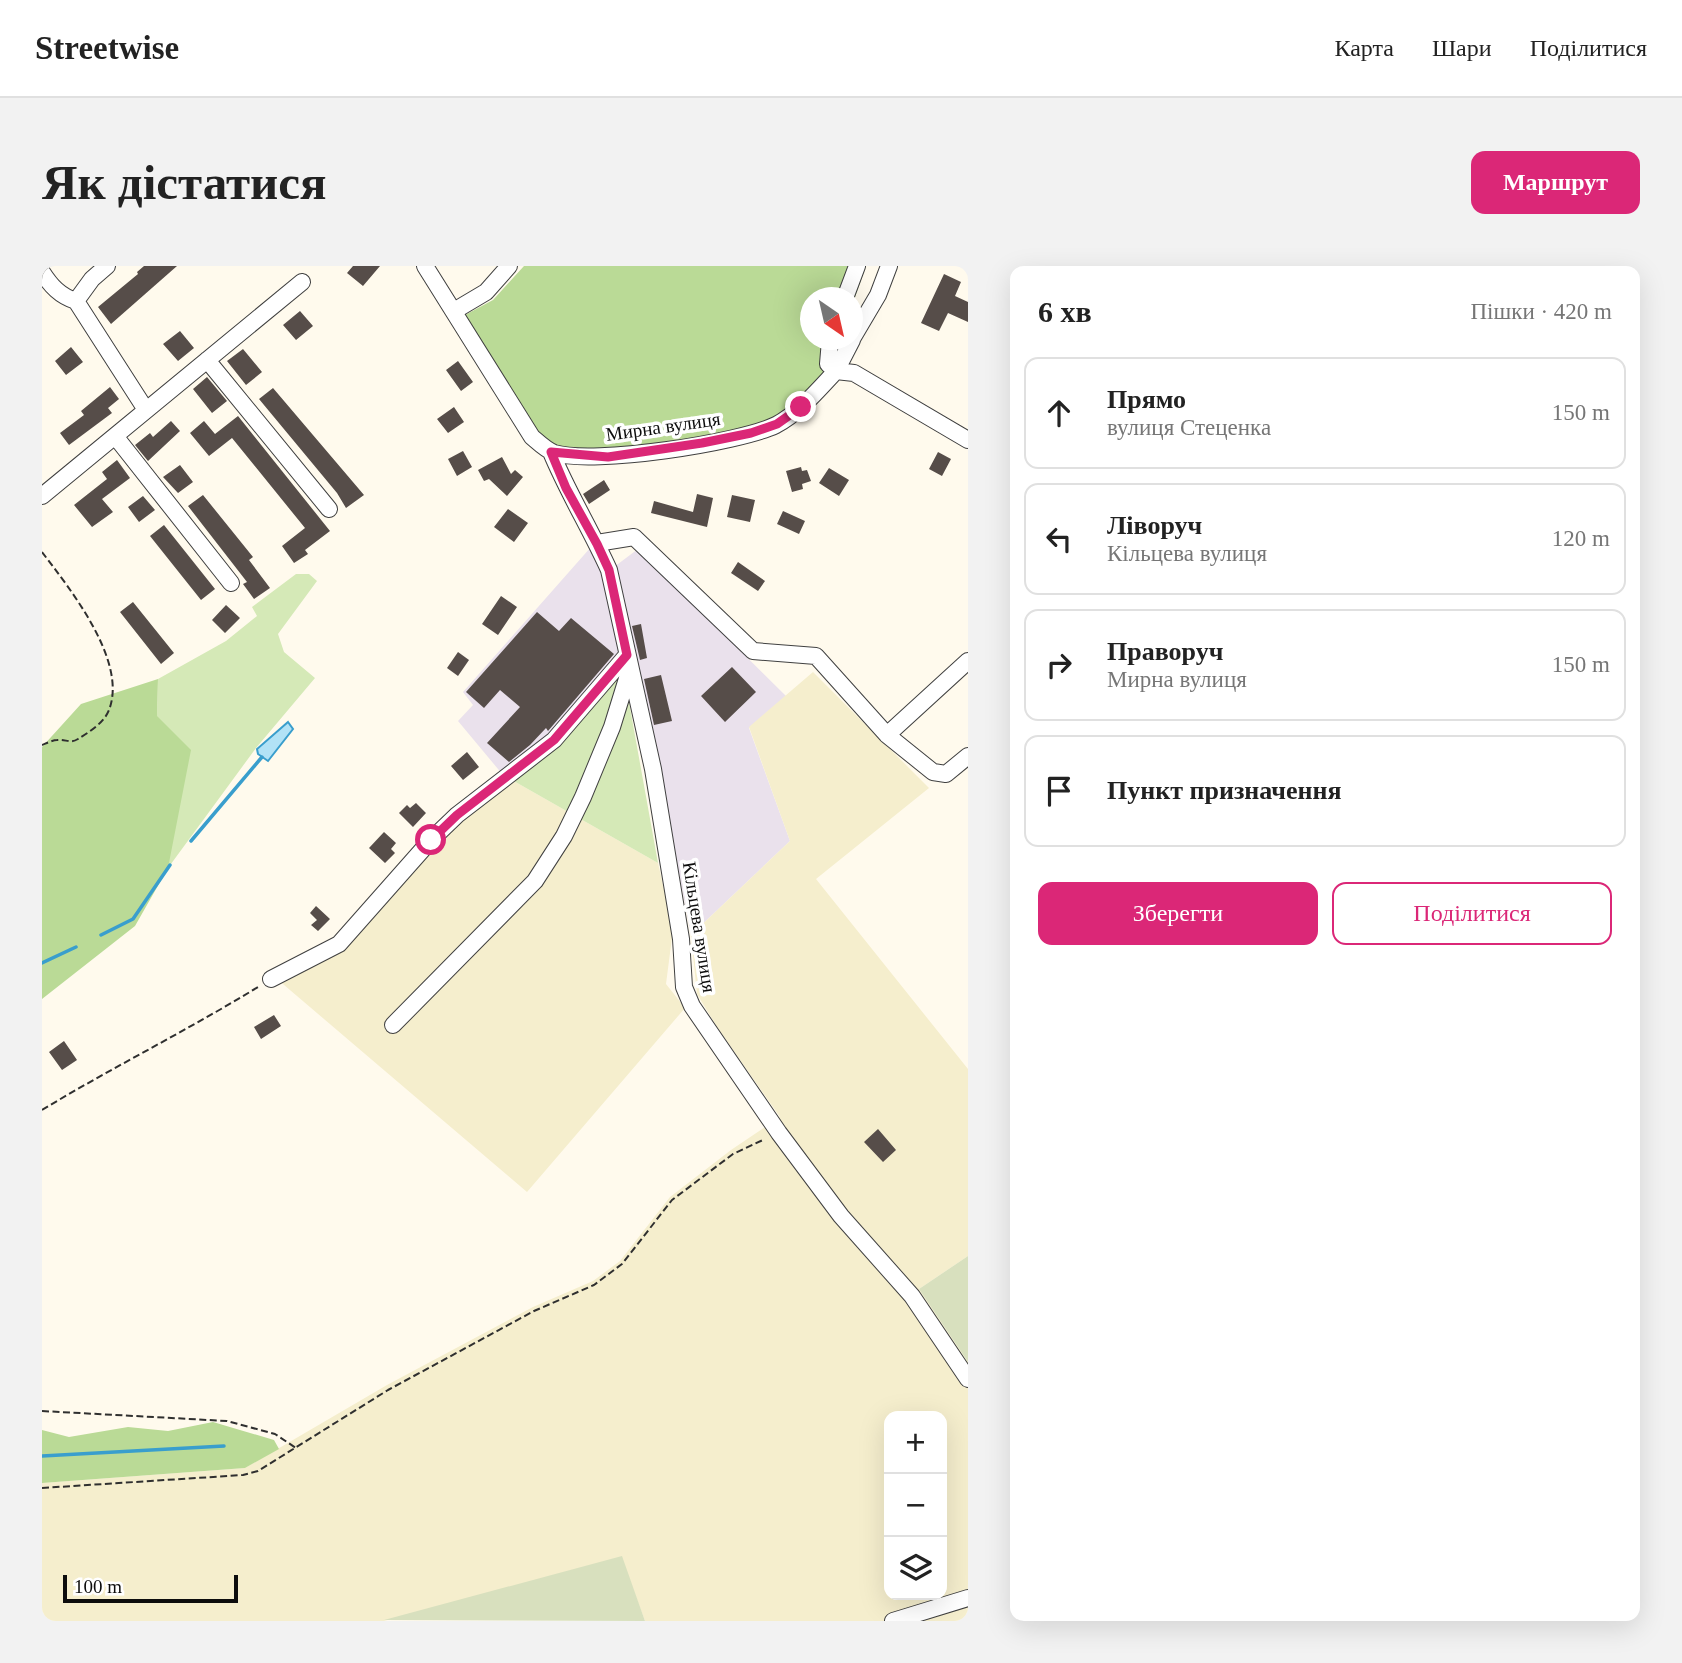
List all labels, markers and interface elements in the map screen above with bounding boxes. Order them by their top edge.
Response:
text: Streetwise [35,30,179,66]
text: Карта [1334,35,1394,61]
text: Шари [1432,35,1492,61]
text: Поділитися [1530,35,1647,61]
button: Маршрут [1471,151,1640,214]
text: Як дістатися [42,155,326,210]
north arrow [800,287,863,350]
text: 6 хв [1038,295,1092,328]
text: Пішки · 420 m [1471,299,1612,324]
text: Прямо [1107,385,1186,414]
route end [785,391,816,422]
icon: ahead [1040,394,1078,432]
text: 150 m [1552,400,1610,425]
street label: Мирна вулиця [604,408,722,445]
text: вулиця Стеценка [1107,415,1271,440]
text: Ліворуч [1107,511,1202,540]
icon: left [1040,520,1078,558]
text: 120 m [1552,526,1610,551]
text: Кільцева вулиця [1107,541,1267,566]
text: Праворуч [1107,637,1223,666]
icon: right [1040,646,1078,684]
text: 150 m [1552,652,1610,677]
text: Мирна вулиця [1107,667,1247,692]
icon: arrive [1040,772,1078,810]
text: Пункт призначення [1107,776,1342,805]
route start [415,824,446,855]
street label: Кільцева вулиця [679,860,720,994]
button: Зберегти [1038,882,1318,945]
button: Поділитися [1332,882,1612,945]
map controls [884,1411,947,1600]
button: + [884,1411,947,1474]
button: − [884,1474,947,1537]
button: layers [884,1537,947,1600]
scale bar [63,1572,238,1604]
text: 100 m [74,1576,122,1597]

